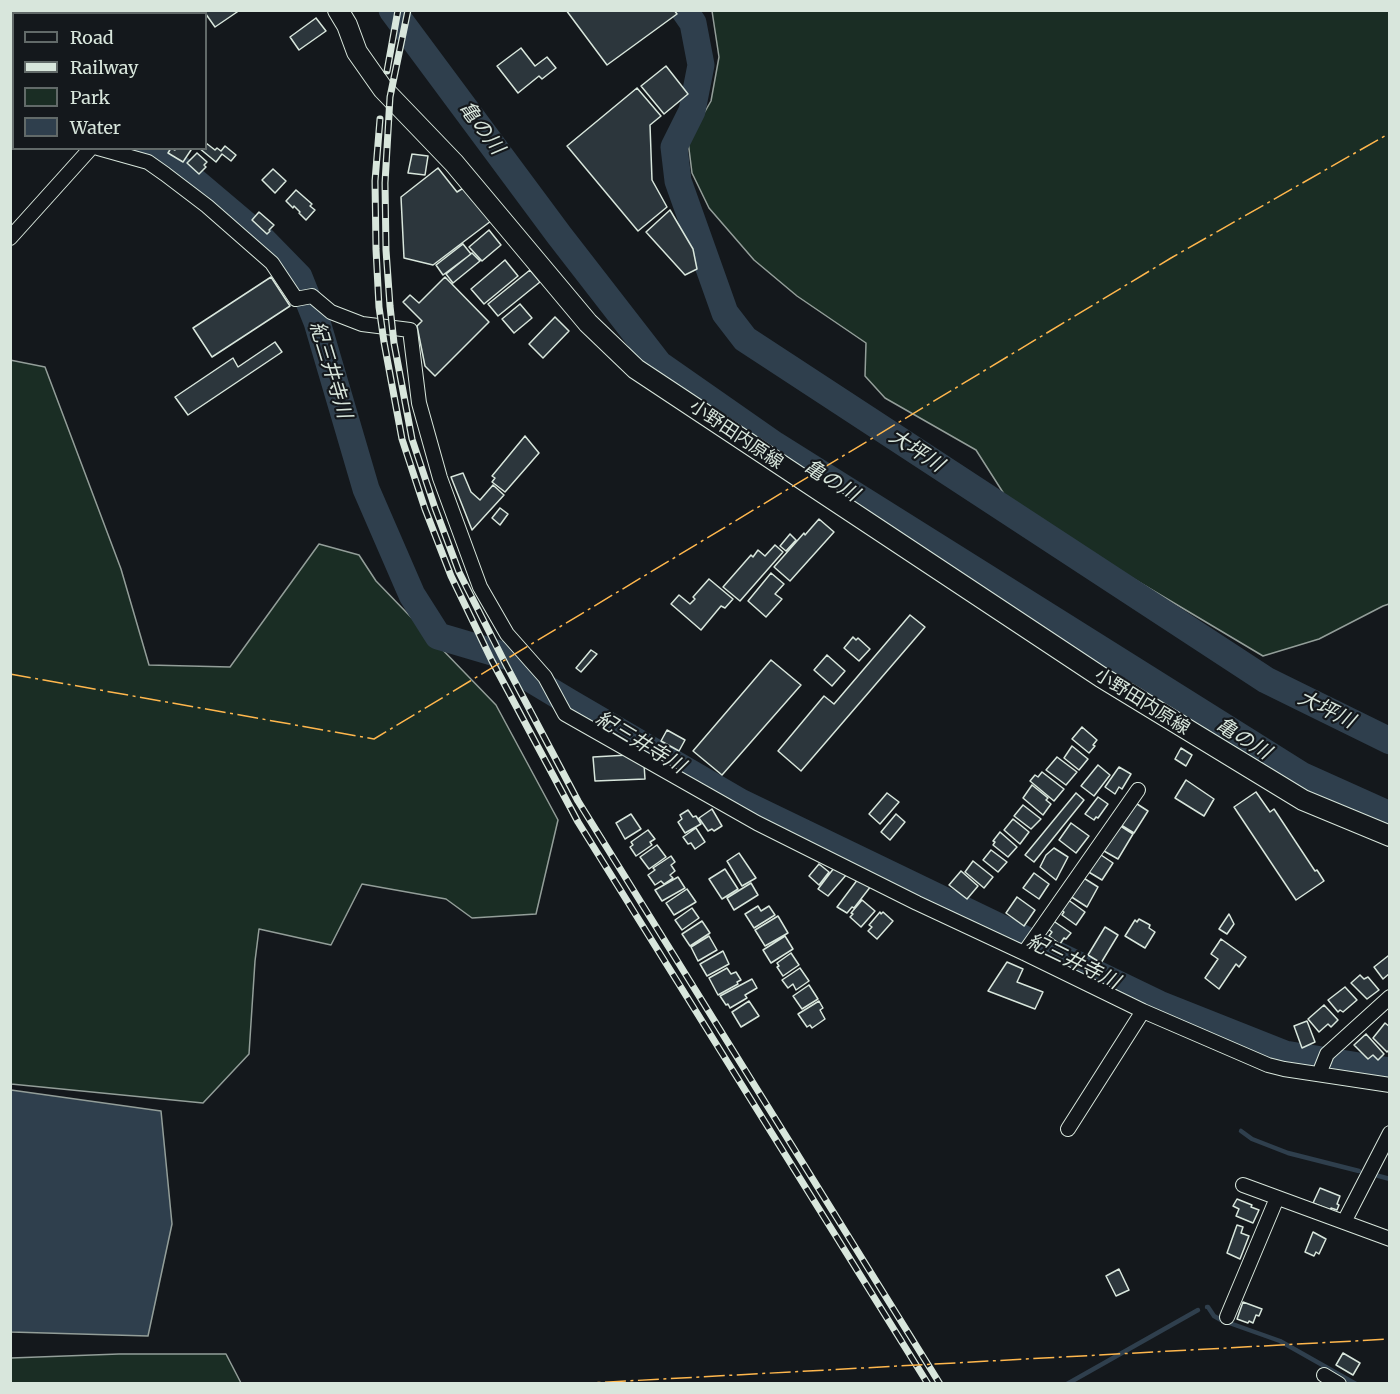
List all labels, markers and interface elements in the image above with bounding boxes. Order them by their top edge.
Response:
legend [12,12,207,150]
text: Road [70,26,114,49]
text: Railway [70,56,138,79]
text: Park [70,86,110,109]
water label: 亀の川 [453,97,509,159]
text: Water [70,116,121,139]
water label: 紀三井寺川 [304,319,356,421]
street label: 小野田内原線 [685,396,787,474]
water label: 大坪川 [884,425,948,477]
water label: 亀の川 [799,455,863,507]
street label: 小野田内原線 [1090,664,1194,740]
water label: 大坪川 [1294,686,1358,734]
water label: 紀三井寺川 [591,707,689,779]
water label: 亀の川 [1211,713,1275,765]
water label: 紀三井寺川 [1023,929,1123,995]

